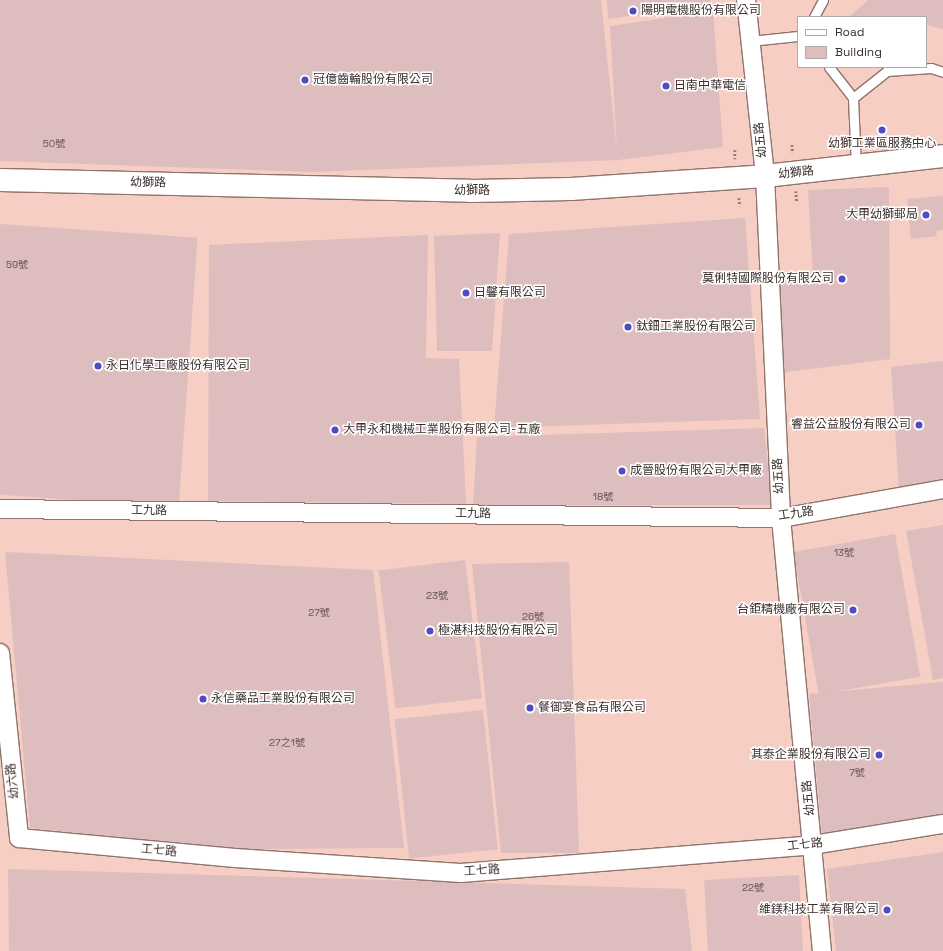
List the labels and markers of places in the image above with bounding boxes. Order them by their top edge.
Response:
place label: 陽明電機股份有限公司 [641,4,761,18]
marker: 陽明電機股份有限公司 [628,6,638,16]
place label: 冠億齒輪股份有限公司 [313,73,433,87]
marker: 冠億齒輪股份有限公司 [300,75,310,85]
place label: 日南中華電信 [674,79,746,93]
marker: 日南中華電信 [661,81,671,91]
marker: 幼獅工業區服務中心 [877,125,887,135]
place label: 幼獅工業區服務中心 [828,137,936,151]
place label: 大甲幼獅郵局 [846,208,918,222]
marker: 大甲幼獅郵局 [921,210,931,220]
place label: 莫俐特國際股份有限公司 [702,272,834,286]
marker: 莫俐特國際股份有限公司 [837,274,847,284]
place label: 日馨有限公司 [474,286,546,300]
marker: 日馨有限公司 [461,288,471,298]
place label: 鈦鈿工業股份有限公司 [636,320,756,334]
marker: 鈦鈿工業股份有限公司 [623,322,633,332]
place label: 永日化學工廠股份有限公司 [106,359,250,373]
marker: 永日化學工廠股份有限公司 [93,361,103,371]
place label: 睿益公益股份有限公司 [791,418,911,432]
marker: 睿益公益股份有限公司 [914,420,924,430]
place label: 大甲永和機械工業股份有限公司-五廠 [343,423,540,437]
marker: 大甲永和機械工業股份有限公司-五廠 [330,425,340,435]
place label: 成晉股份有限公司大甲廠 [630,464,762,478]
marker: 成晉股份有限公司大甲廠 [617,466,627,476]
place label: 台鉅精機廠有限公司 [737,603,845,617]
marker: 台鉅精機廠有限公司 [848,605,858,615]
place label: 極湛科技股份有限公司 [438,624,558,638]
marker: 極湛科技股份有限公司 [425,626,435,636]
place label: 永信藥品工業股份有限公司 [211,692,355,706]
marker: 永信藥品工業股份有限公司 [198,694,208,704]
place label: 餐御宴食品有限公司 [538,701,646,715]
marker: 餐御宴食品有限公司 [525,703,535,713]
place label: 其泰企業股份有限公司 [751,748,871,762]
marker: 其泰企業股份有限公司 [874,750,884,760]
place label: 維鎂科技工業有限公司 [759,903,879,917]
marker: 維鎂科技工業有限公司 [882,905,892,915]

